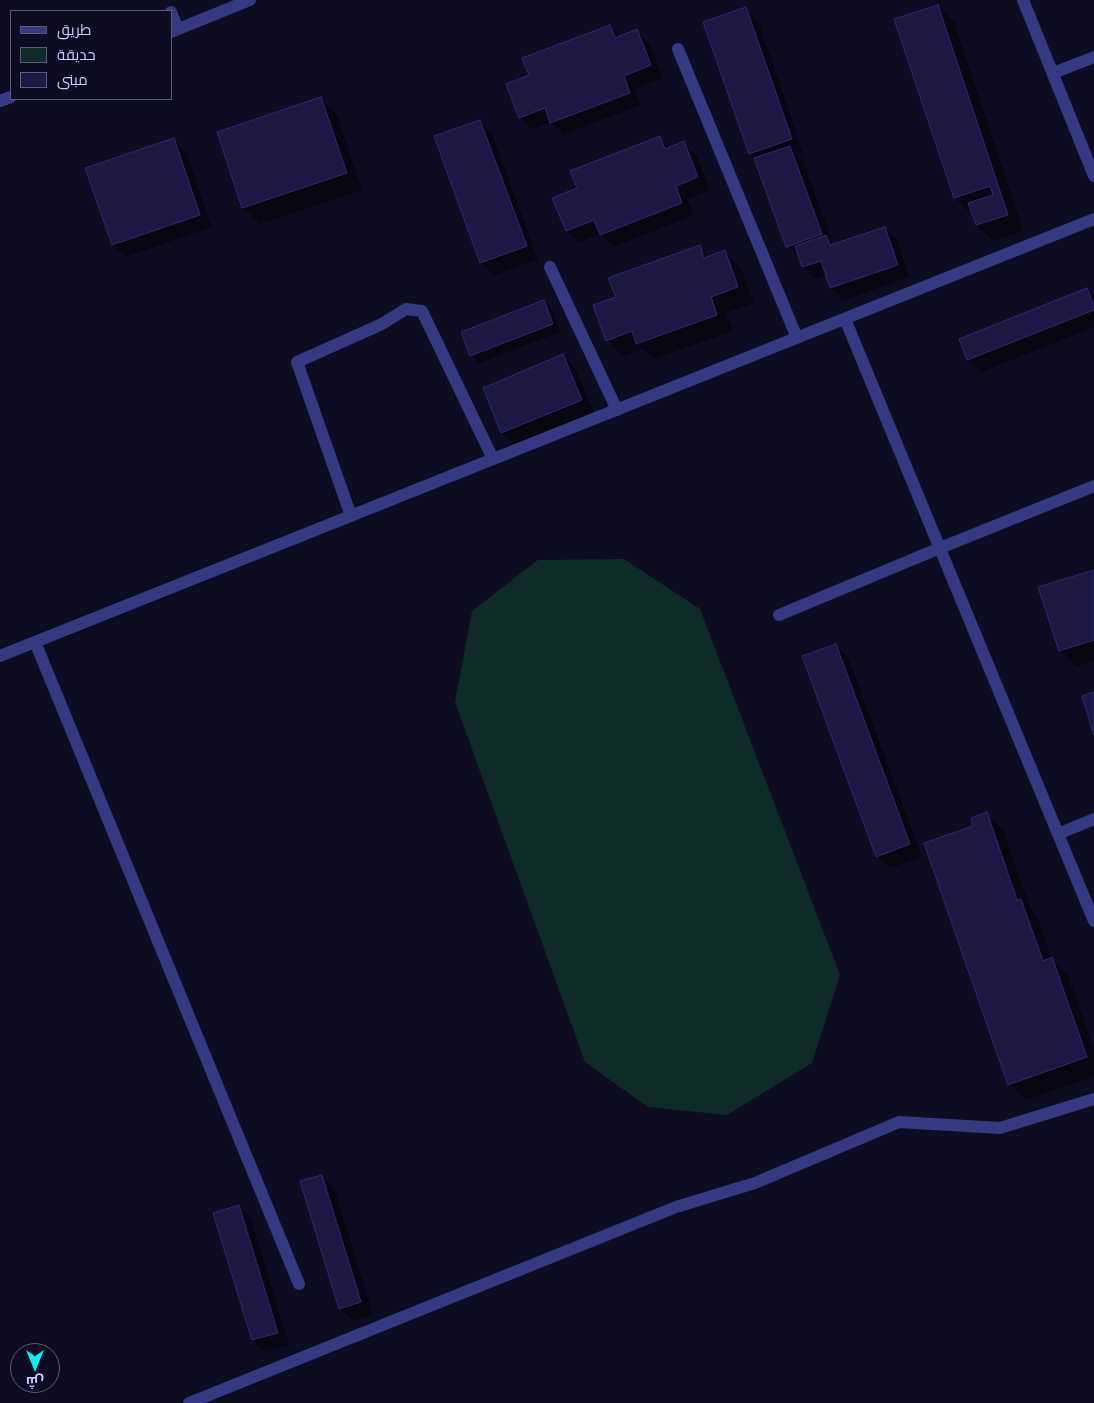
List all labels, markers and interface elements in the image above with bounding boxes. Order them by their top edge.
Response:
legend [10,10,172,100]
text: طريق [57,20,91,39]
text: حديقة [57,45,96,64]
text: مبنى [57,70,88,89]
north arrow [10,1343,60,1393]
text: ش [26,1374,44,1391]

